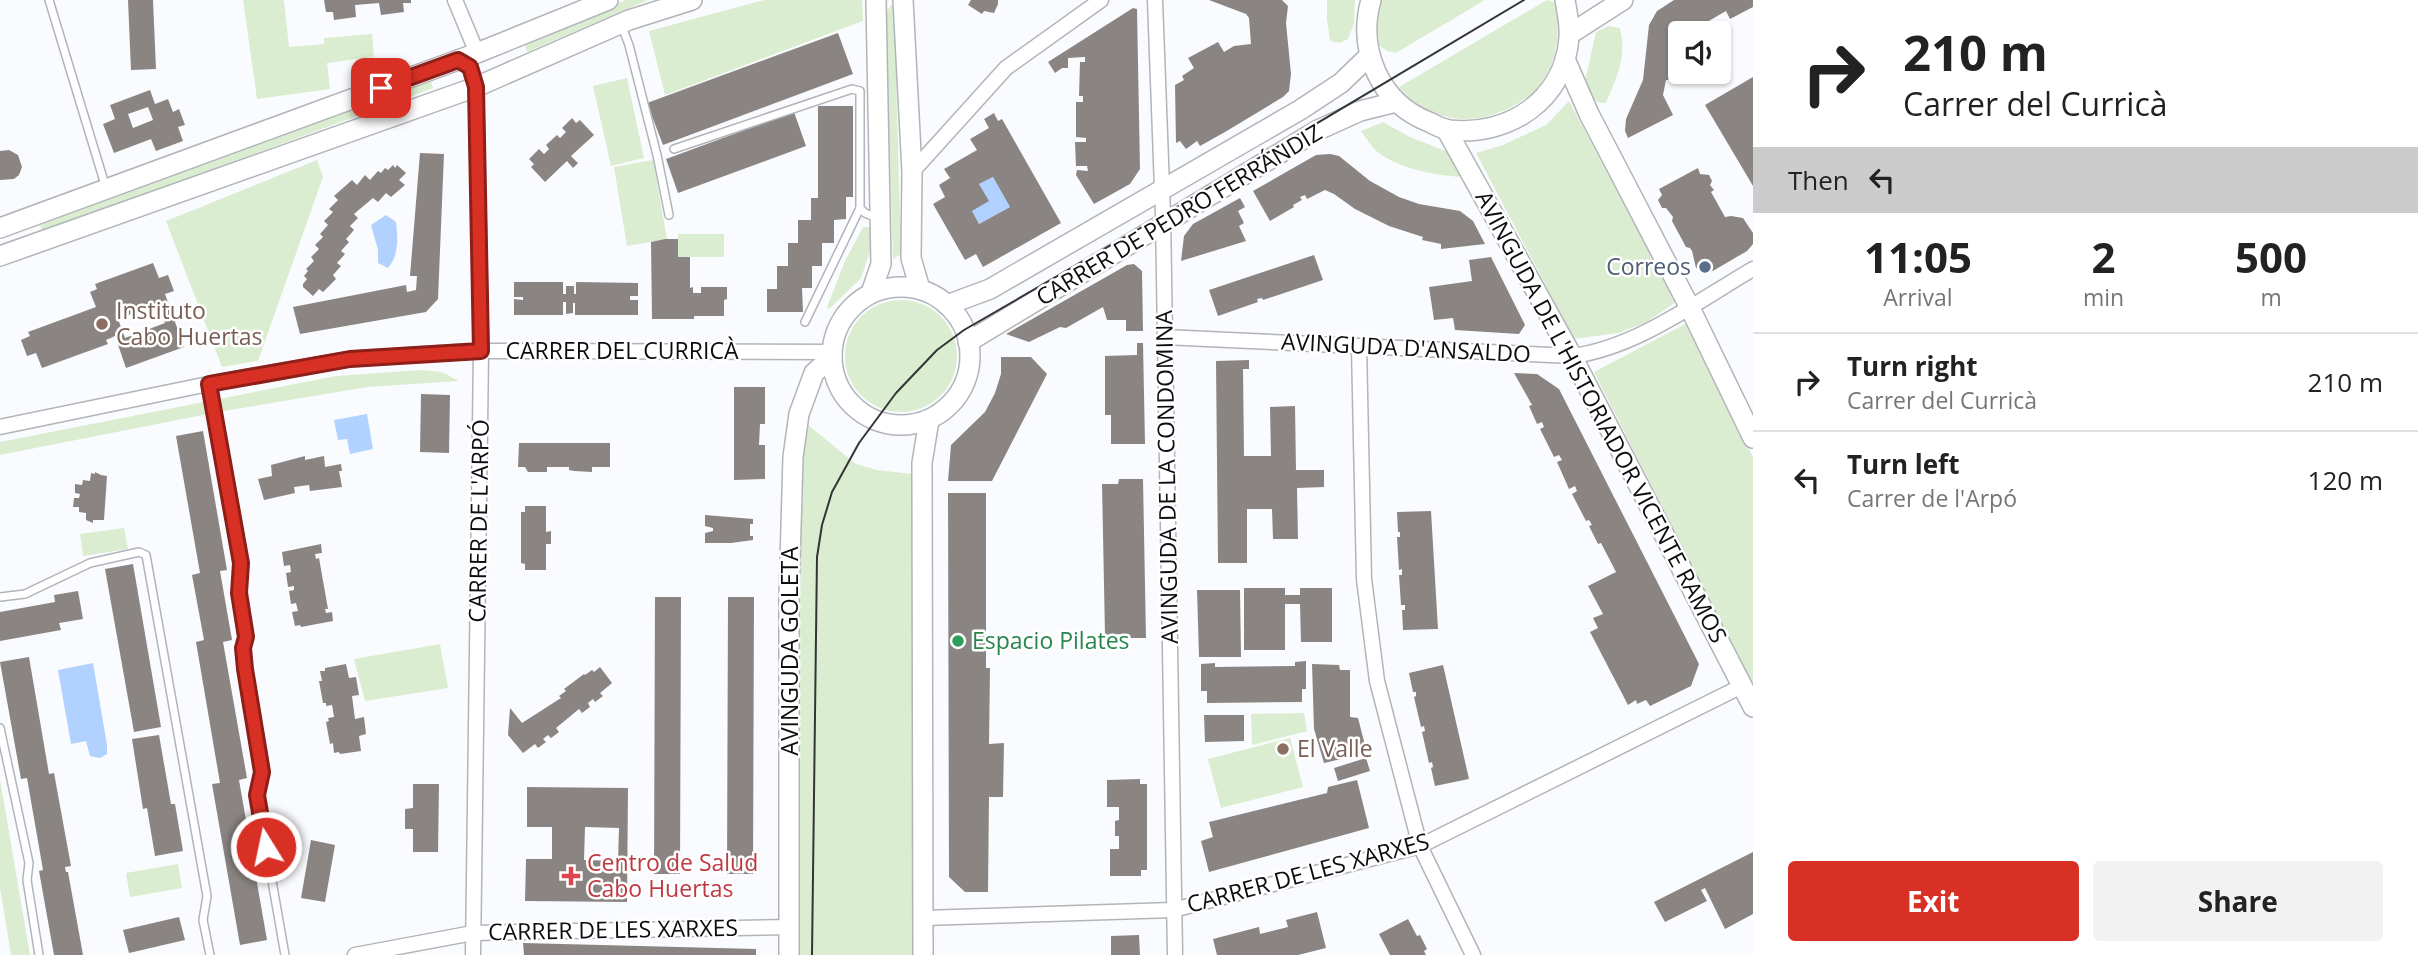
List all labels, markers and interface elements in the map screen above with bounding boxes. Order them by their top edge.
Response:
text: 210 m [1903,19,2048,85]
map controls [1668,21,1731,84]
button: sound [1668,21,1731,84]
icon: right [1788,28,1879,119]
pin [351,58,411,118]
icon: arrive [362,69,400,107]
text: Carrer del Curricà [1903,82,2168,125]
street label: CARRER DE PEDRO FERRÁNDIZ [1030,116,1327,312]
icon: left [1863,161,1901,199]
text: Then [1788,162,1849,198]
street label: AVINGUDA DE L'HISTORIADOR VICENTE RAMOS [1469,185,1735,648]
text: 11:05 [1864,228,1972,285]
text: 2 [2091,228,2116,285]
text: 500 [2235,228,2307,285]
place label: Correos [1606,250,1691,282]
marker: Correos [1697,259,1713,275]
text: Arrival [1883,281,1953,313]
text: min [2083,281,2124,313]
text: m [2260,281,2282,313]
place label: Instituto Cabo Huertas [116,294,262,352]
street label: AVINGUDA DE LA CONDOMINA [1147,309,1185,644]
marker: Instituto Cabo Huertas [94,316,110,332]
street label: AVINGUDA D'ANSALDO [1280,324,1532,370]
street label: CARRER DEL CURRICÀ [506,334,739,366]
text: Turn right [1847,348,1978,384]
icon: right [1788,363,1826,401]
text: 210 m [2308,364,2383,400]
text: Carrer del Curricà [1847,384,2037,416]
street label: CARRER DE L'ARPÓ [460,419,496,623]
text: Turn left [1847,446,1959,482]
icon: left [1788,461,1826,499]
text: 120 m [2308,462,2383,498]
text: Carrer de l'Arpó [1847,482,2017,514]
street label: AVINGUDA GOLETA [773,546,805,756]
place label: Espacio Pilates [972,624,1130,656]
marker: Espacio Pilates [950,633,966,649]
place label: El Valle [1297,732,1373,764]
marker: El Valle [1275,741,1291,757]
position arrow [229,810,303,884]
street label: CARRER DE LES XARXES [1183,824,1433,920]
place label: Centro de Salud Cabo Huertas [587,846,758,904]
button: Exit [1788,861,2079,941]
button: Share [2093,861,2383,941]
marker: Centro de Salud Cabo Huertas [561,866,581,886]
street label: CARRER DE LES XARXES [488,911,738,947]

